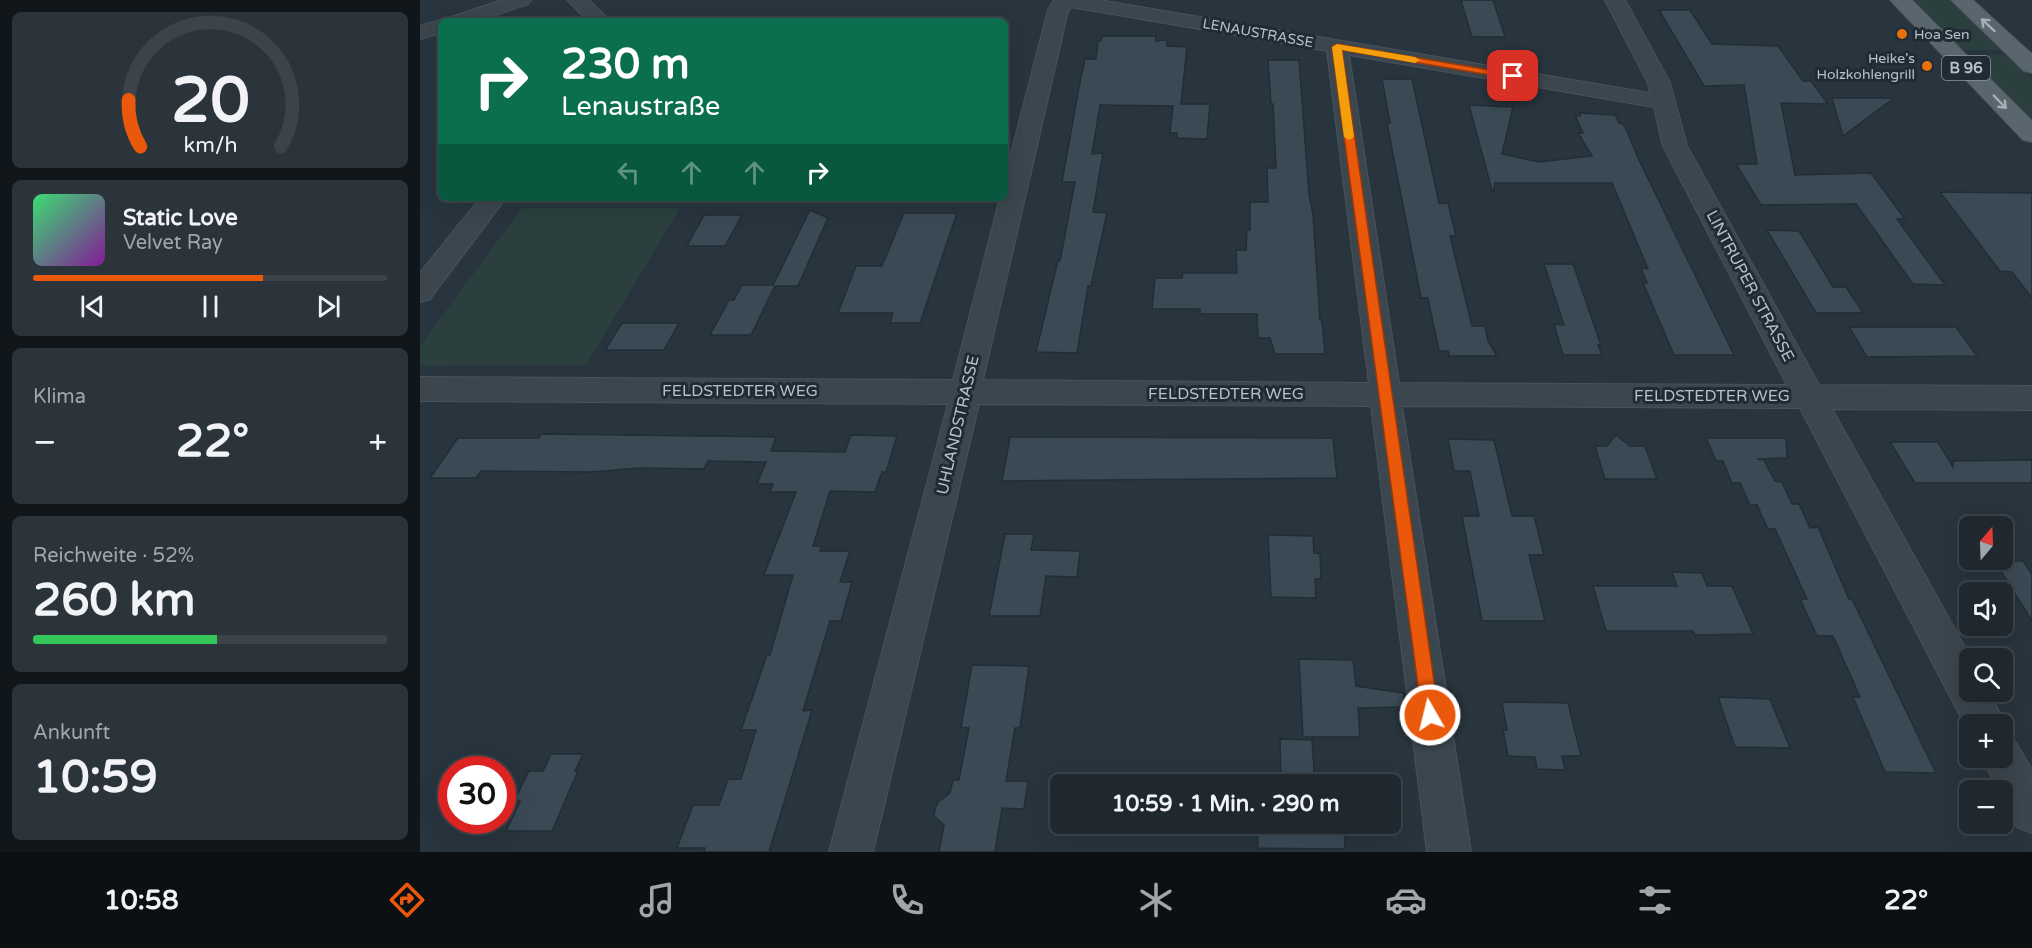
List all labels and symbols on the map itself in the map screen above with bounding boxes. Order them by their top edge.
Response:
street label: LENAUSTRASSE [1201,15,1315,51]
one-way arrow [1981,18,1996,32]
place label: Hoa Sen [1914,26,1969,43]
marker: Hoa Sen [1895,27,1909,41]
pin [1487,50,1538,101]
place label: Heike's Holzkohlengrill [1817,50,1915,83]
road number: B 96 [1942,56,1990,80]
marker: Heike's Holzkohlengrill [1920,59,1934,73]
one-way arrow [1992,94,2006,109]
street label: LINTRUPER STRASSE [1702,207,1798,365]
street label: UHLANDSTRASSE [932,353,984,497]
street label: FELDSTEDTER WEG [662,381,818,401]
street label: FELDSTEDTER WEG [1148,384,1304,404]
street label: FELDSTEDTER WEG [1634,386,1790,406]
north arrow [1959,516,2013,570]
position arrow [1398,683,1462,747]
speed limit sign: 30 [438,756,516,834]

